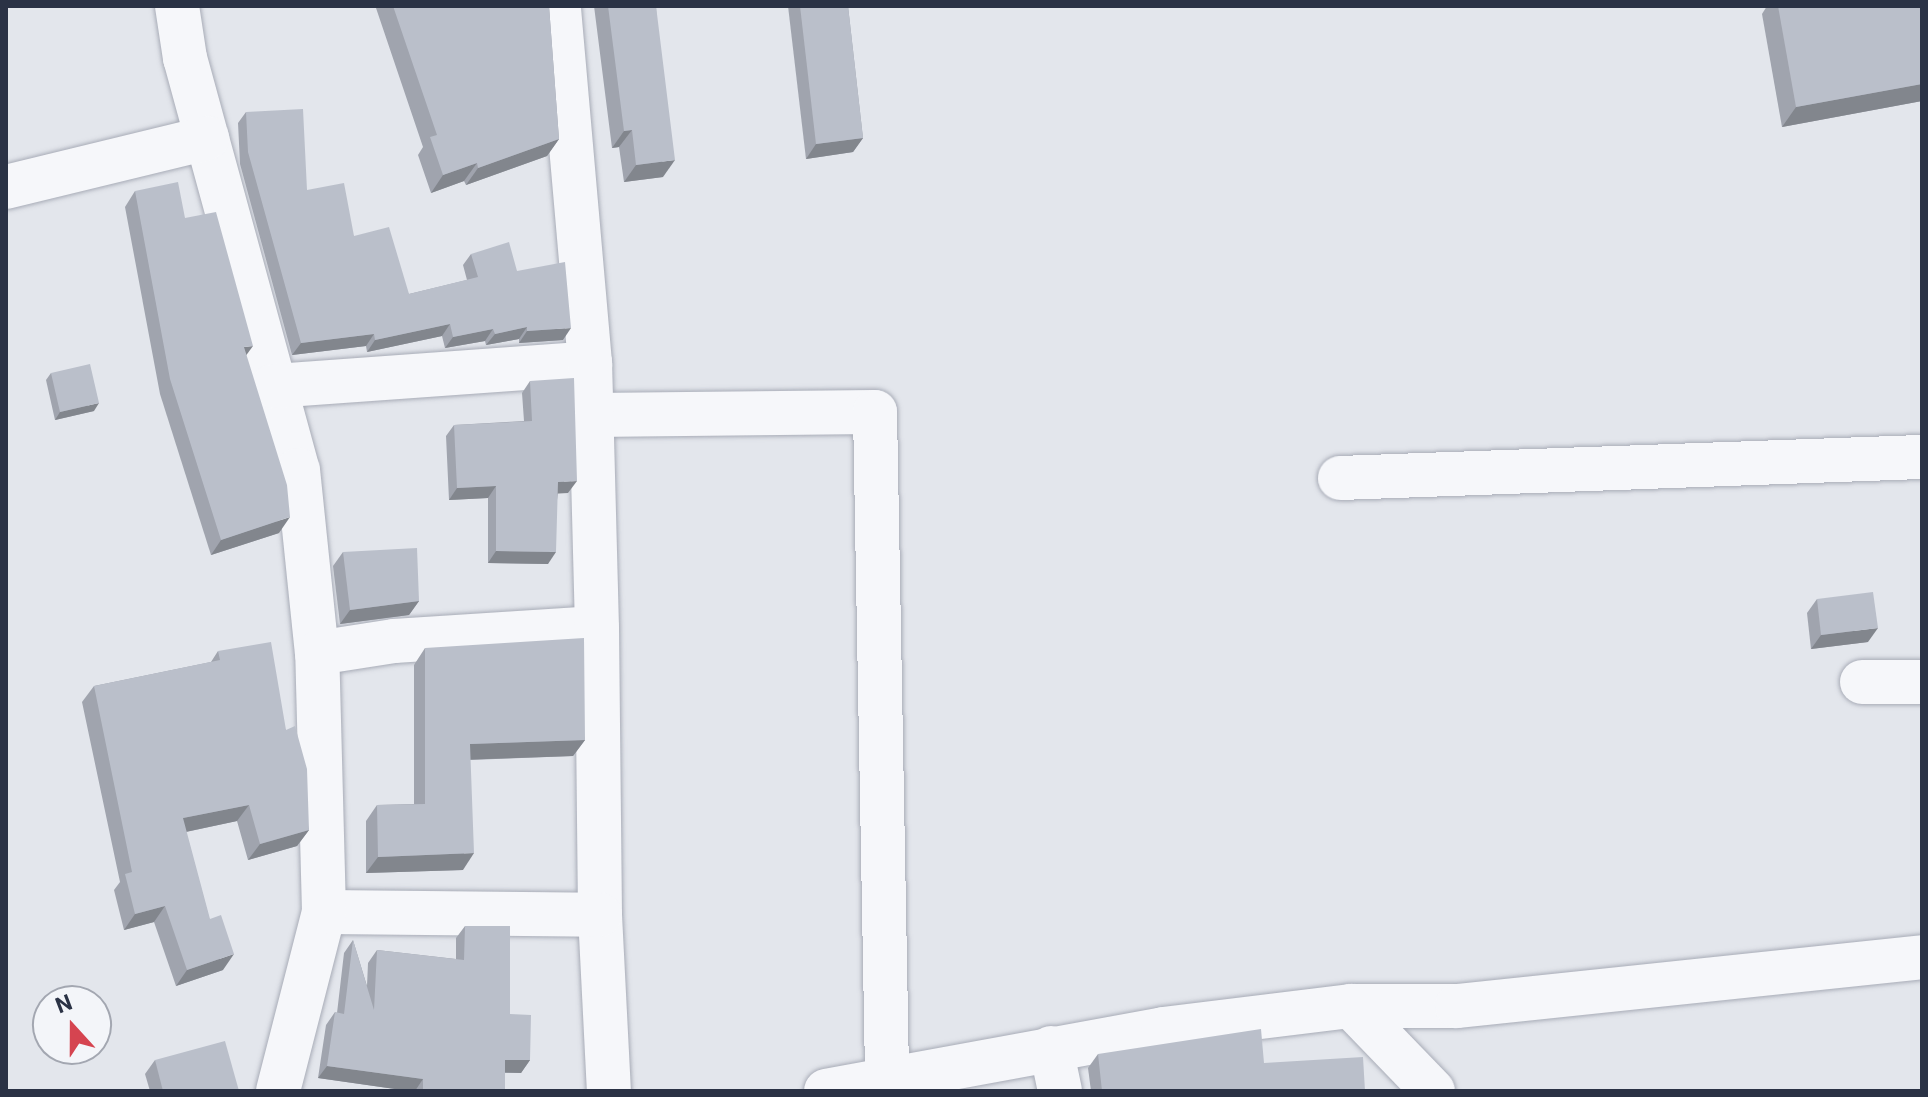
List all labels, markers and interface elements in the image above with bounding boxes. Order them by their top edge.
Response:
north arrow [32,985,112,1065]
text: N [52,990,76,1018]

